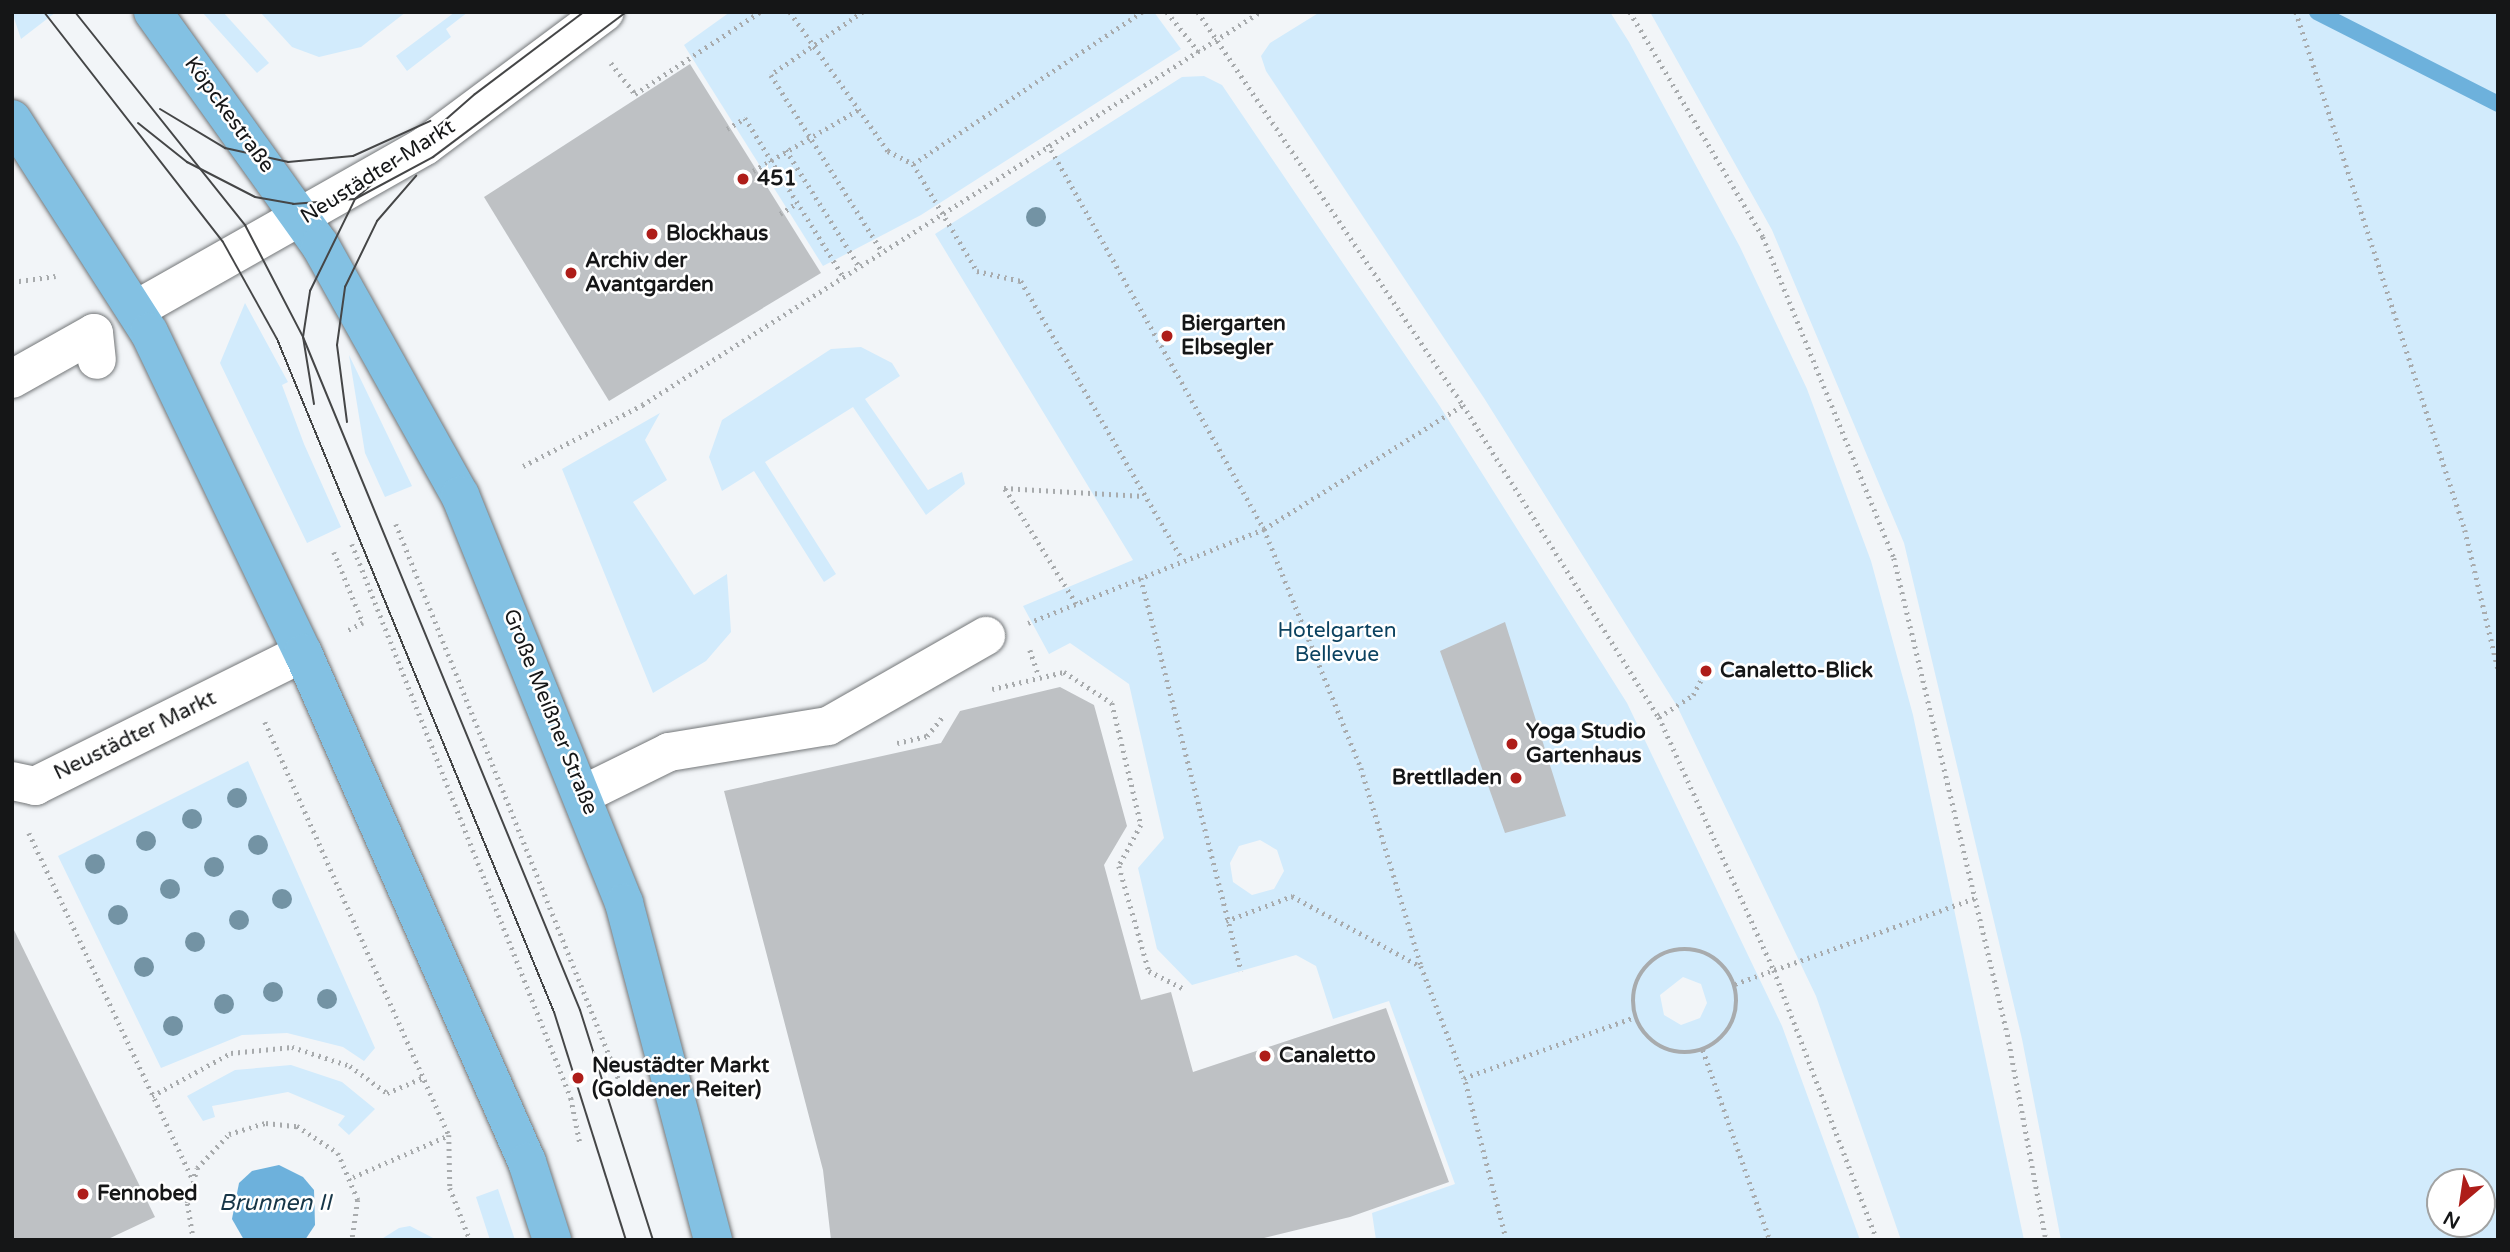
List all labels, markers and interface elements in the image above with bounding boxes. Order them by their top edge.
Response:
street label: Köpckestraße [179,52,279,178]
street label: Neustädter Markt [296,114,460,230]
place label: 451 [757,166,797,192]
marker: 451 [735,171,751,187]
place label: Blockhaus [666,221,768,247]
marker: Blockhaus [644,226,660,242]
place label: Archiv der Avantgarden [585,248,714,298]
marker: Archiv der Avantgarden [563,265,579,281]
place label: Biergarten Elbsegler [1181,311,1286,361]
marker: Biergarten Elbsegler [1159,328,1175,344]
street label: Große Meißner Straße [497,605,603,819]
park label: Hotelgarten Bellevue [1278,618,1396,668]
place label: Canaletto-Blick [1720,658,1873,684]
marker: Canaletto-Blick [1698,663,1714,679]
street label: Neustädter Markt [50,686,220,786]
place label: Yoga Studio Gartenhaus [1526,719,1646,769]
marker: Yoga Studio Gartenhaus [1504,736,1520,752]
place label: Brettlladen [1392,765,1502,791]
marker: Brettlladen [1508,770,1524,786]
place label: Canaletto [1279,1043,1376,1069]
marker: Canaletto [1257,1048,1273,1064]
place label: Neustädter Markt (Goldener Reiter) [592,1053,769,1103]
marker: Neustädter Markt (Goldener Reiter) [570,1070,586,1086]
north arrow [2426,1168,2496,1238]
place label: Fennobed [97,1181,198,1207]
marker: Fennobed [75,1186,91,1202]
water label: Brunnen II [219,1189,331,1217]
text: N [2440,1206,2464,1233]

